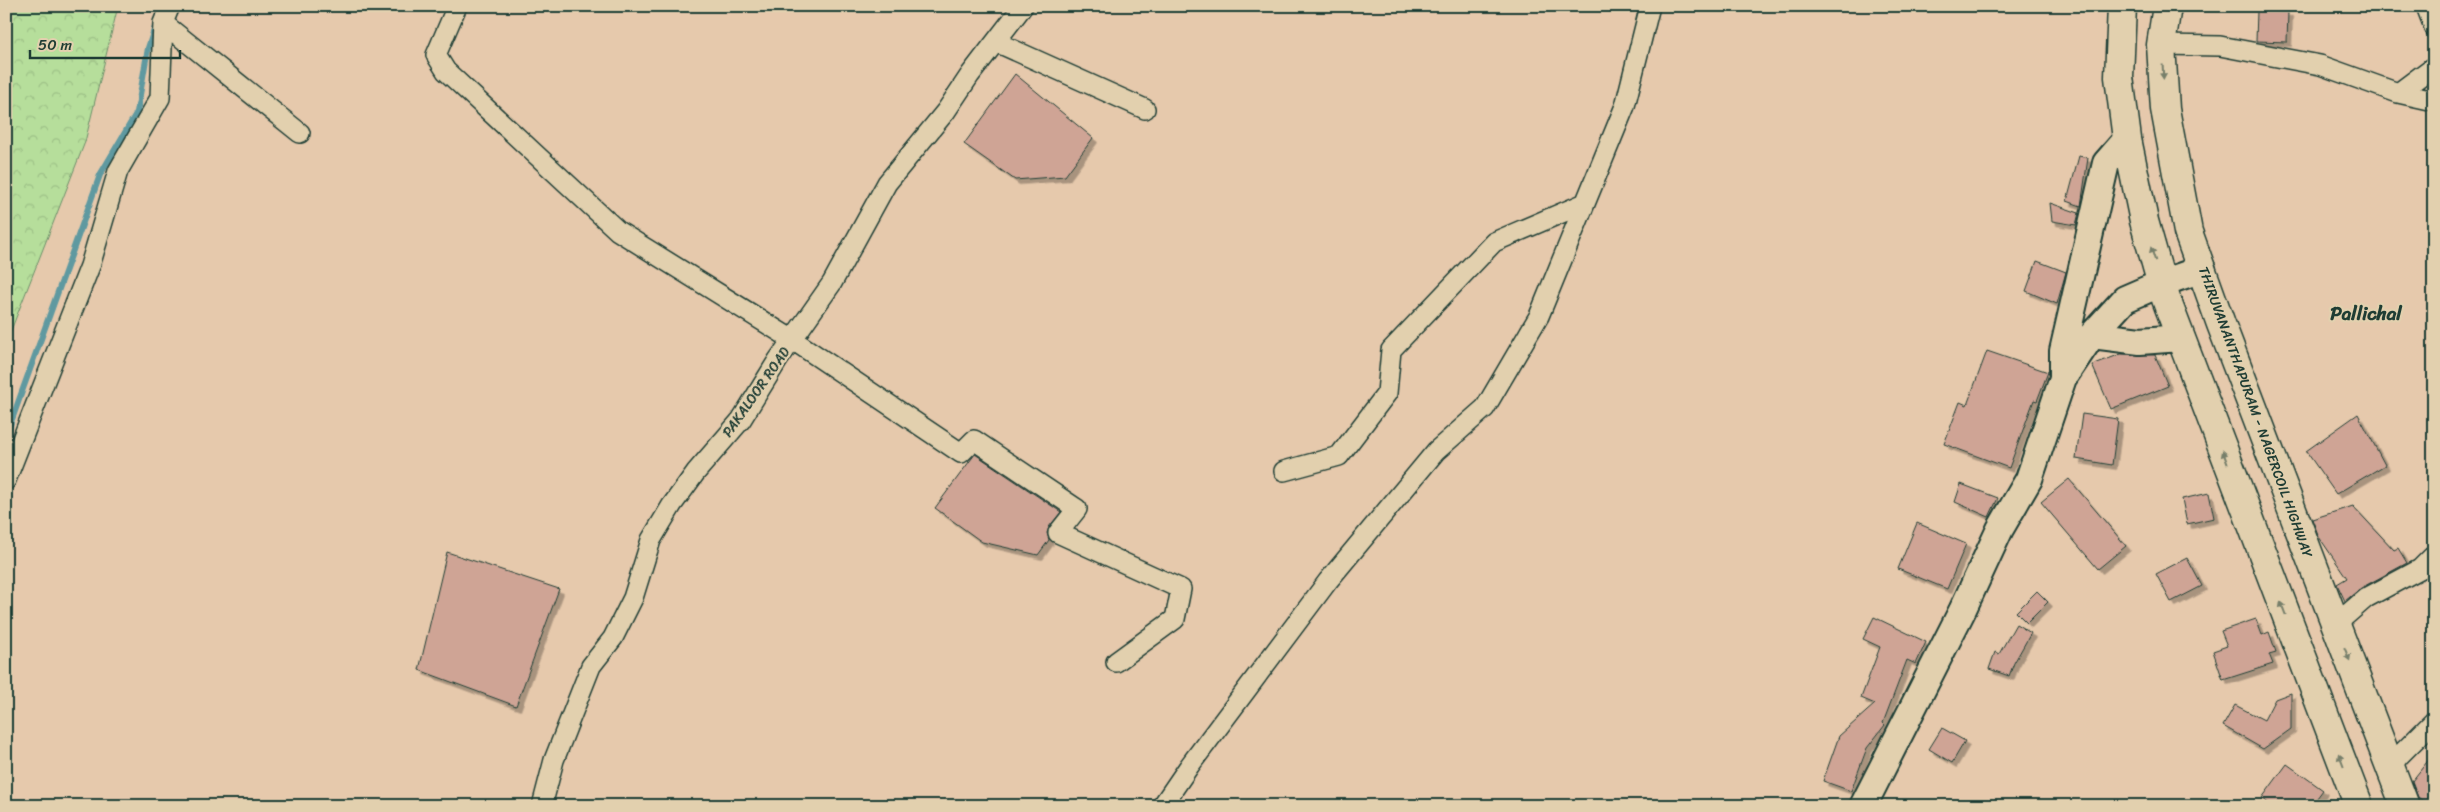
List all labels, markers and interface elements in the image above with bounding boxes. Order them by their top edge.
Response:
scale bar [30,28,180,60]
text: 50 m [38,32,73,58]
one-way arrow [2159,64,2167,80]
one-way arrow [2148,247,2156,262]
street label: THIRUVANANTHAPURAM - NAGERCOIL HIGHWAY [2191,263,2320,562]
district label: Pallichal [2330,297,2403,330]
street label: PAKALOOR ROAD [716,341,797,443]
one-way arrow [2221,449,2228,464]
one-way arrow [2279,601,2286,616]
one-way arrow [2343,647,2351,662]
one-way arrow [2337,752,2345,767]

